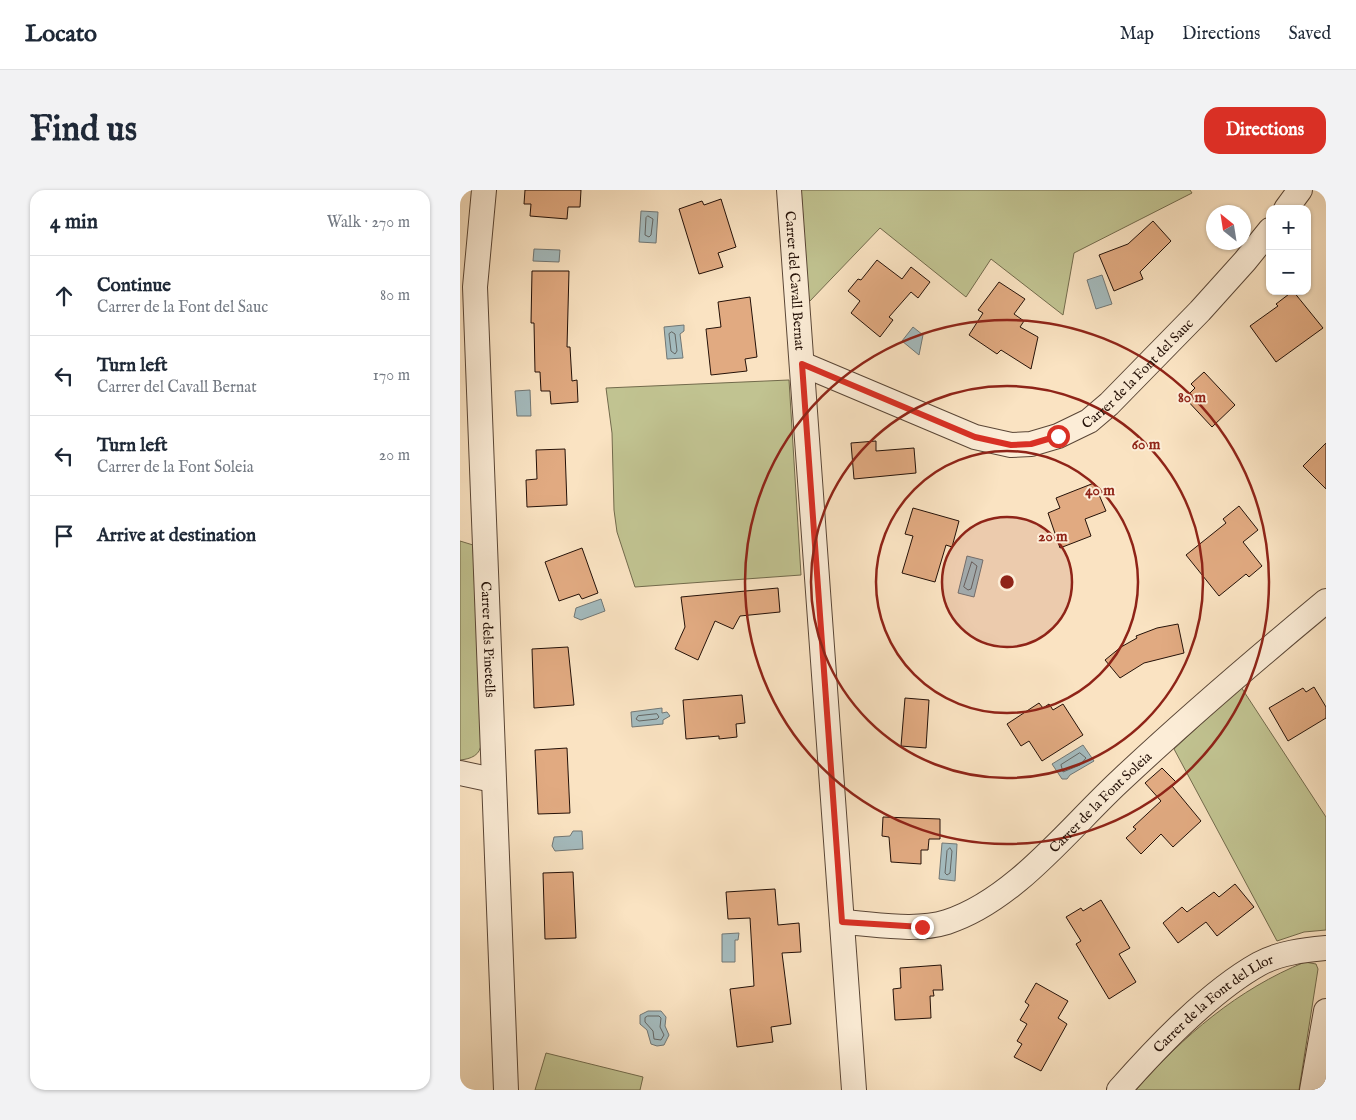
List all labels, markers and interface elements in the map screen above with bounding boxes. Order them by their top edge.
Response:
text: Locato [25,19,97,50]
text: Map [1120,23,1154,46]
text: Directions [1182,23,1260,46]
text: Saved [1288,23,1331,46]
button: Directions [1204,107,1326,154]
text: Find us [30,108,137,153]
north arrow [1206,205,1251,250]
map controls [1266,205,1311,295]
button: + [1266,205,1311,250]
text: 4 min [50,209,98,236]
street label: Carrer del Cavall Bernat [781,210,809,351]
text: Walk · 270 m [327,213,410,233]
button: − [1266,250,1311,295]
text: Continue [97,274,171,298]
icon: ahead [50,282,78,310]
text: 80 m [380,286,410,306]
text: Carrer de la Font del Sauc [97,298,268,318]
street label: Carrer de la Font del Sauc [1079,315,1198,433]
text: Turn left [97,354,168,378]
icon: left [50,362,78,390]
text: 170 m [373,366,410,386]
text: Carrer del Cavall Bernat [97,378,257,398]
text: 80 m [1178,388,1206,407]
route start [1047,425,1070,448]
text: Turn left [97,434,168,458]
text: 60 m [1132,435,1161,454]
icon: left [50,442,78,470]
text: 20 m [379,446,410,466]
text: Carrer de la Font Soleia [97,458,254,478]
text: 40 m [1085,481,1115,500]
icon: arrive [50,522,78,550]
text: Arrive at destination [97,524,256,548]
text: 20 m [1038,527,1068,546]
centre of rings [998,573,1016,591]
street label: Carrer dels Pinetells [476,581,499,698]
street label: Carrer de la Font Soleia [1046,747,1157,857]
route end [911,916,934,939]
street label: Carrer de la Font del Llor [1150,951,1276,1057]

